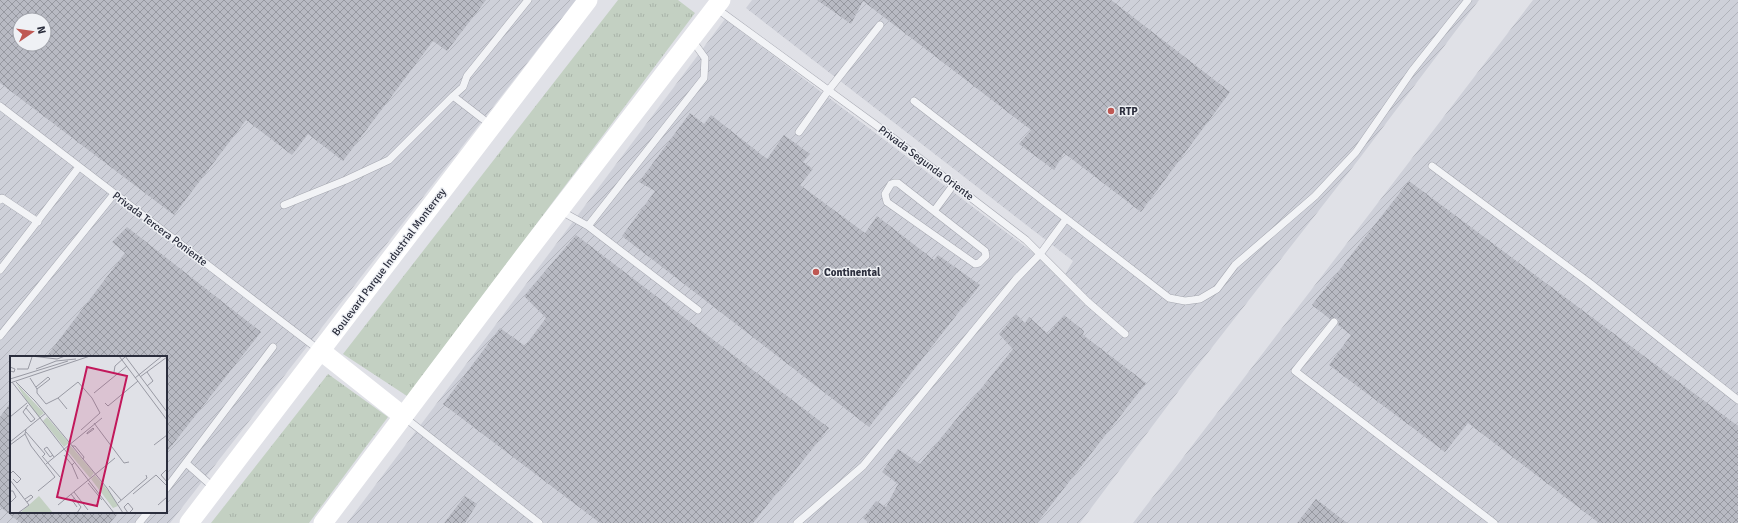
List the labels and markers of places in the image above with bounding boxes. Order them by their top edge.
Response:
place label: RTP [1119,105,1138,118]
marker: RTP [1106,106,1116,116]
place label: Continental [824,266,881,279]
marker: Continental [811,267,821,277]

